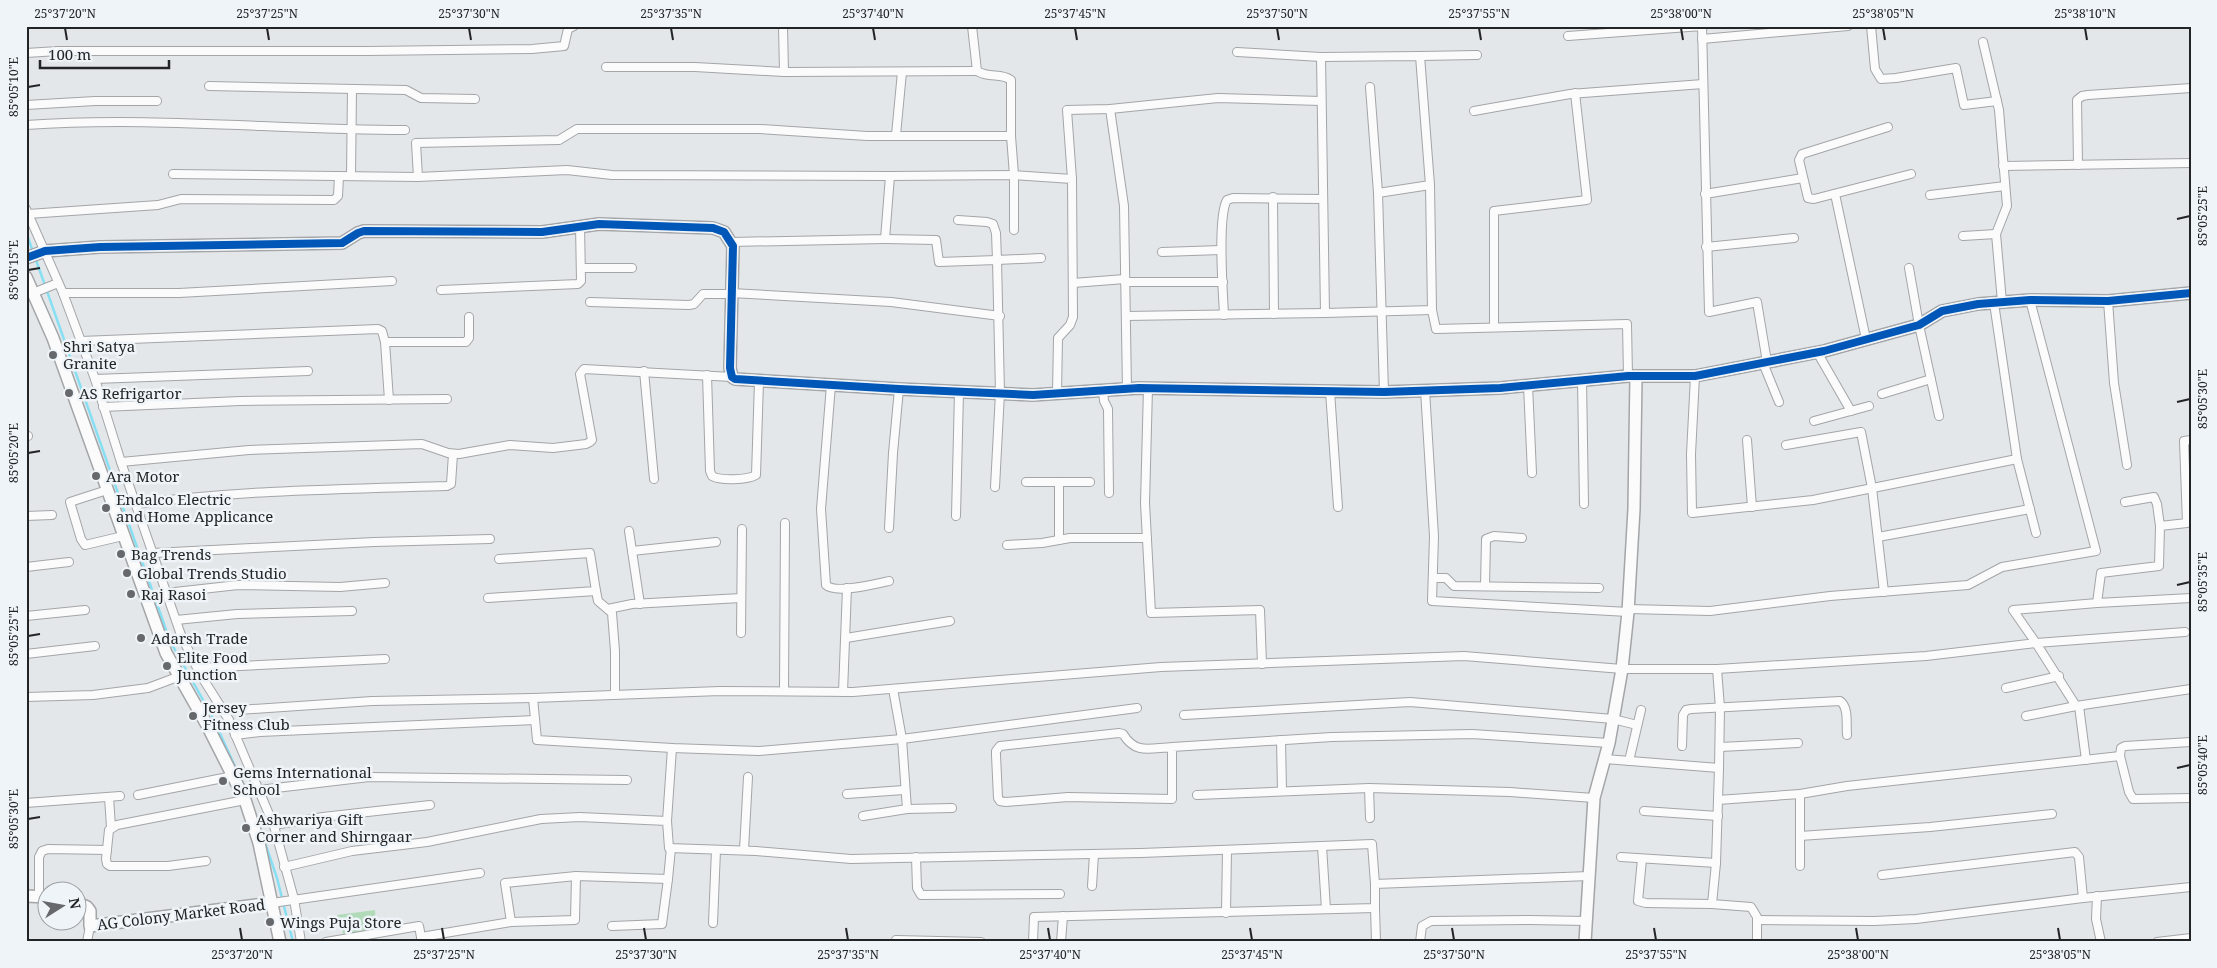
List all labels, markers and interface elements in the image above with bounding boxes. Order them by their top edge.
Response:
text: 25°37'20"N [34,5,96,22]
text: 25°37'25"N [236,5,298,22]
text: 25°37'30"N [438,5,500,22]
text: 25°37'35"N [640,5,702,22]
text: 25°37'40"N [842,5,904,22]
text: 25°37'45"N [1044,5,1106,22]
text: 25°37'50"N [1246,5,1308,22]
text: 25°37'55"N [1448,5,1510,22]
text: 25°38'00"N [1650,5,1712,22]
text: 25°38'05"N [1852,5,1914,22]
text: 25°38'10"N [2054,5,2116,22]
scale bar [40,38,169,70]
text: 100 m [48,44,91,64]
text: 85°05'10"E [5,57,22,117]
text: 85°05'25"E [2194,186,2211,246]
text: 85°05'15"E [5,240,22,300]
place label: Shri Satya Granite [63,336,135,373]
marker: Shri Satya Granite [47,349,59,361]
text: 85°05'30"E [2194,369,2211,429]
place label: AS Refrigartor [79,383,181,403]
marker: AS Refrigartor [63,387,75,399]
text: 85°05'20"E [5,423,22,483]
place label: Ara Motor [106,466,179,486]
marker: Ara Motor [90,470,102,482]
place label: Endalco Electric and Home Applicance [116,489,273,526]
marker: Endalco Electric and Home Applicance [100,502,112,514]
place label: Bag Trends [131,544,211,564]
marker: Bag Trends [115,548,127,560]
text: 85°05'35"E [2194,552,2211,612]
place label: Global Trends Studio [137,563,287,583]
marker: Global Trends Studio [121,567,133,579]
place label: Raj Rasoi [141,584,206,604]
marker: Raj Rasoi [125,588,137,600]
text: 85°05'25"E [5,606,22,666]
place label: Adarsh Trade [151,628,248,648]
marker: Adarsh Trade [135,632,147,644]
place label: Elite Food Junction [176,647,248,684]
marker: Elite Food Junction [161,660,173,672]
place label: Jersey Fitness Club [202,697,290,734]
marker: Jersey Fitness Club [187,710,199,722]
text: 85°05'40"E [2194,735,2211,795]
place label: Gems International School [233,762,372,799]
marker: Gems International School [217,775,229,787]
text: 85°05'30"E [5,789,22,849]
place label: Ashwariya Gift Corner and Shirngaar [256,809,412,846]
marker: Ashwariya Gift Corner and Shirngaar [240,822,252,834]
north arrow [38,880,88,930]
street label: AG Colony Market Road [96,894,266,934]
text: N [65,896,86,911]
place label: Wings Puja Store [280,912,402,932]
marker: Wings Puja Store [264,916,276,928]
text: 25°37'20"N [211,946,273,963]
text: 25°37'25"N [413,946,475,963]
text: 25°37'30"N [615,946,677,963]
text: 25°37'35"N [817,946,879,963]
text: 25°37'40"N [1019,946,1081,963]
text: 25°37'45"N [1221,946,1283,963]
text: 25°37'50"N [1423,946,1485,963]
text: 25°37'55"N [1625,946,1687,963]
text: 25°38'00"N [1827,946,1889,963]
text: 25°38'05"N [2029,946,2091,963]

